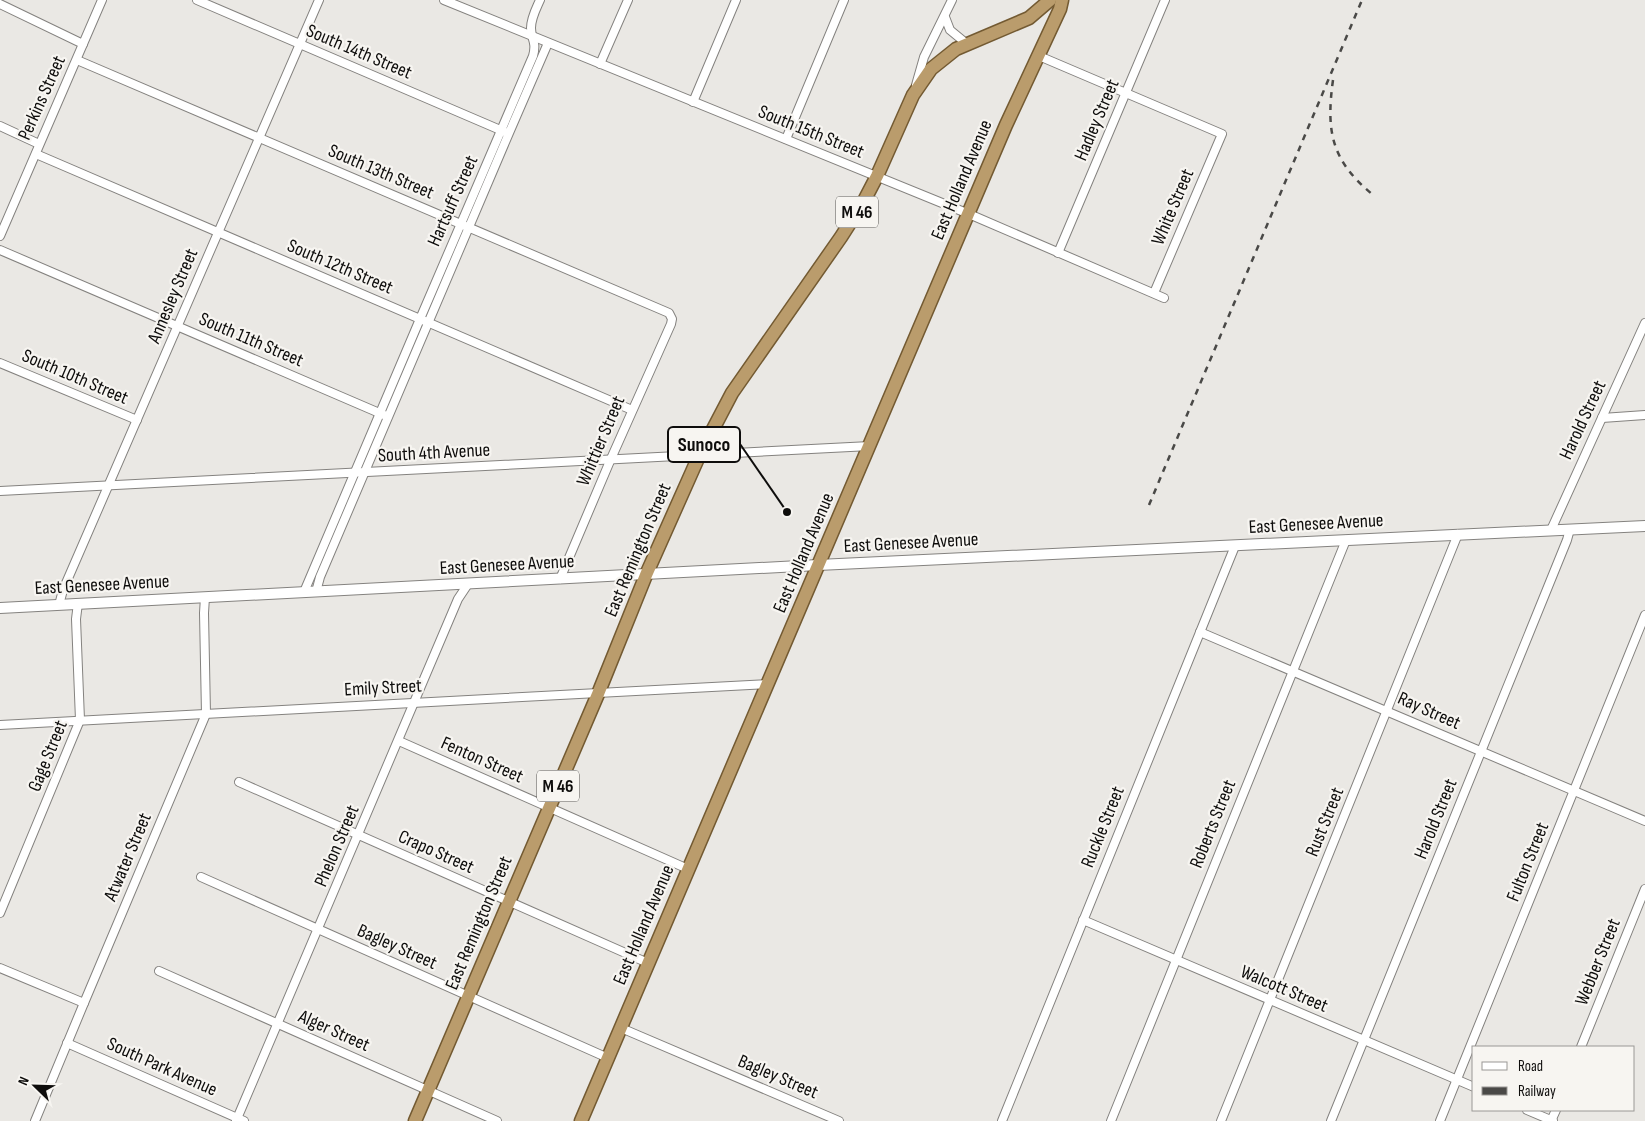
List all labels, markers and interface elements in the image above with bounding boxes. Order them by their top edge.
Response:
street label: South 14th Street [303,19,415,85]
street label: Perkins Street [13,52,71,144]
street label: Hadley Street [1070,76,1125,164]
street label: South 15th Street [755,100,868,164]
street label: East Holland Avenue [926,117,998,243]
street label: South 13th Street [325,139,437,205]
street label: Hartsuff Street [423,152,483,250]
street label: White Street [1147,165,1199,249]
road number: M 46 [836,196,878,228]
street label: South 12th Street [284,234,397,300]
street label: Annesley Street [142,245,203,348]
street label: South 11th Street [195,308,307,372]
street label: South 10th Street [18,344,132,410]
street label: Harold Street [1555,377,1611,463]
street label: Whittier Street [572,392,630,489]
callout: Sunoco [668,427,740,462]
text: Sunoco [678,433,730,457]
street label: South 4th Avenue [377,439,491,467]
street label: East Remington Street [600,480,677,620]
street label: East Holland Avenue [768,490,840,616]
street label: East Genesee Avenue [1248,509,1384,539]
street label: East Genesee Avenue [843,528,979,558]
street label: East Genesee Avenue [439,550,575,580]
street label: East Genesee Avenue [34,570,170,600]
street label: Emily Street [344,674,423,702]
street label: Ray Street [1394,687,1464,735]
street label: Gage Street [23,717,73,795]
street label: Fenton Street [437,732,527,788]
road number: M 46 [537,770,579,801]
street label: Harold Street [1409,775,1463,863]
street label: Roberts Street [1185,776,1241,872]
street label: Ruckle Street [1076,783,1130,871]
street label: Rust Street [1301,784,1349,860]
street label: Phelon Street [310,802,365,890]
street label: Atwater Street [99,809,157,905]
street label: Fulton Street [1502,819,1554,905]
street label: Crapo Street [395,825,478,879]
street label: East Remington Street [441,853,518,993]
street label: East Holland Avenue [608,862,680,988]
street label: Webber Street [1570,915,1626,1009]
street label: Bagley Street [354,919,441,975]
street label: Walcott Street [1237,960,1331,1018]
street label: Alger Street [294,1005,373,1057]
street label: South Park Avenue [103,1032,221,1102]
legend [1472,1046,1635,1111]
street label: Bagley Street [734,1050,822,1104]
text: Road [1518,1057,1543,1076]
north arrow [10,1061,60,1111]
text: N [14,1074,33,1088]
text: Railway [1518,1082,1556,1101]

